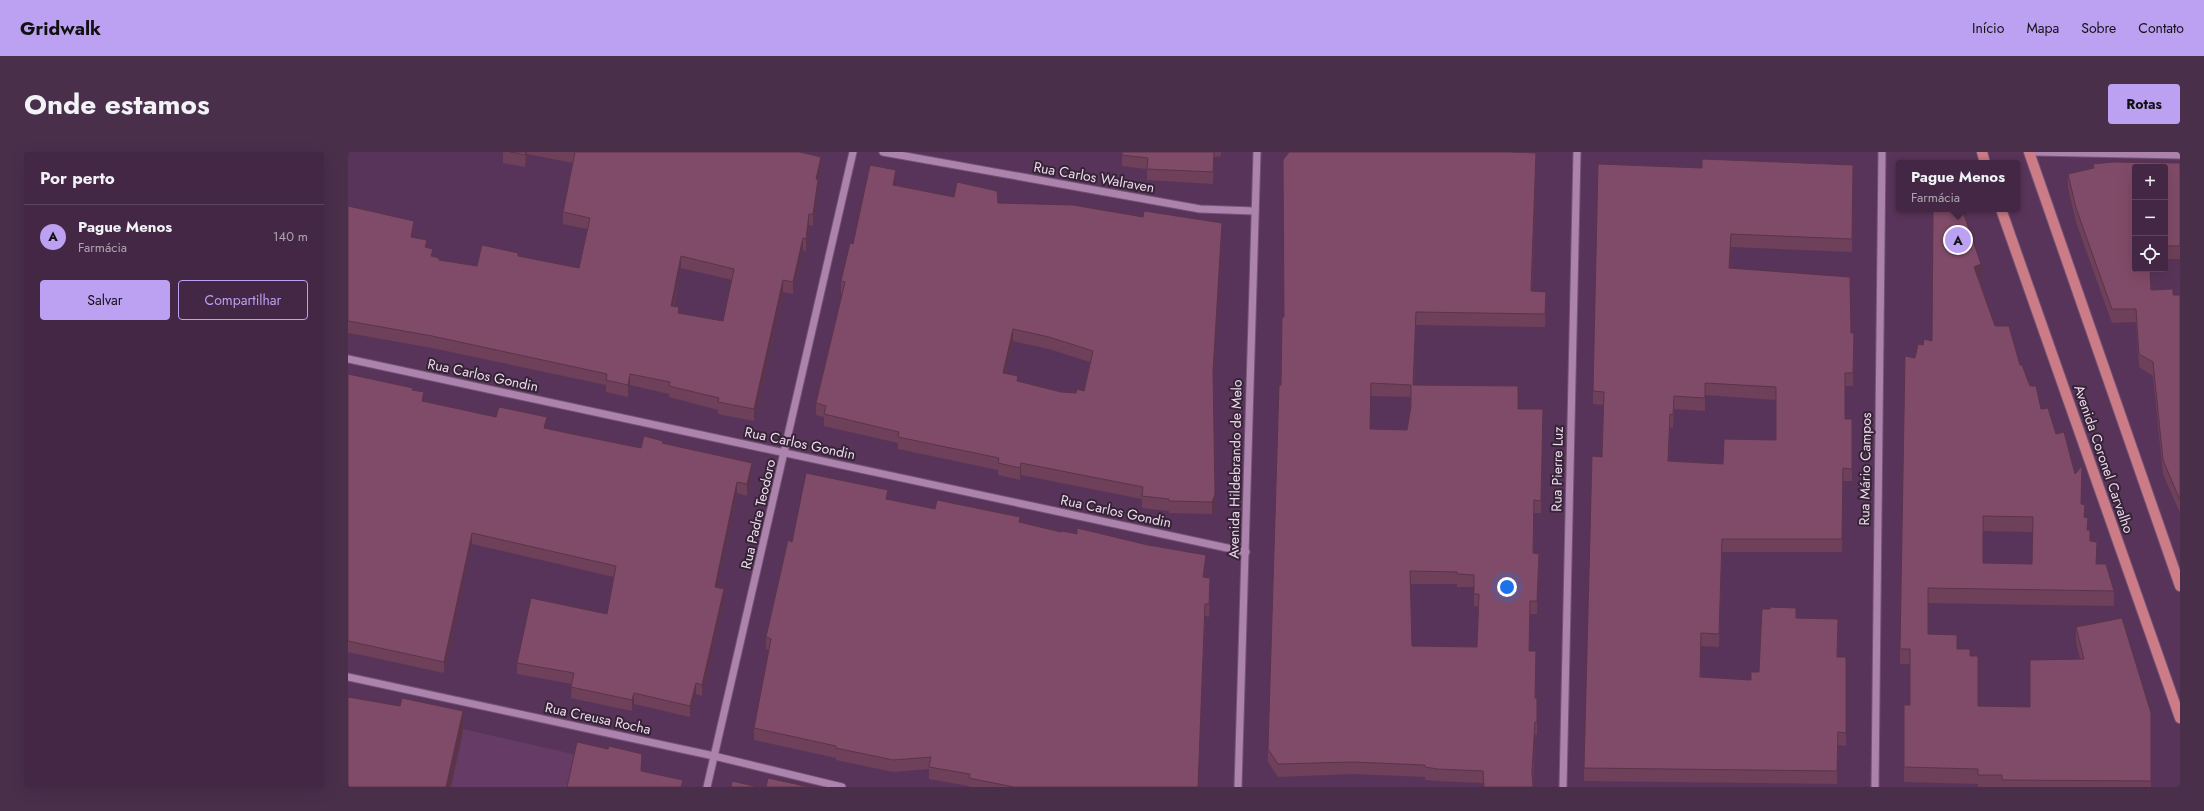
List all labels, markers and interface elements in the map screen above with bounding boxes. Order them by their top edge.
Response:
text: Gridwalk [20,15,101,42]
text: Início [1972,18,2004,38]
text: Mapa [2026,18,2059,38]
text: Sobre [2081,18,2116,38]
text: Contato [2138,18,2184,38]
text: Onde estamos [24,84,210,125]
button: Rotas [2108,84,2180,124]
street label: Rua Carlos Walraven [1032,157,1156,197]
popup [1896,160,2020,212]
map controls [2132,164,2168,272]
button: + [2132,164,2168,200]
text: Por perto [40,166,115,190]
text: Pague Menos [1911,166,2005,188]
text: Farmácia [1911,188,1960,207]
button: − [2132,200,2168,236]
text: Pague Menos [78,216,172,238]
pin: A [1945,225,1971,255]
text: A [48,227,58,246]
text: 140 m [273,227,308,246]
button: locate [2132,236,2168,272]
text: Farmácia [78,238,127,257]
button: Salvar [40,280,170,320]
button: Compartilhar [178,280,308,320]
street label: Rua Carlos Gondin [426,353,540,397]
street label: Avenida Hildebrando de Melo [1223,379,1247,559]
street label: Avenida Coronel Carvalho [2069,382,2139,536]
street label: Rua Mário Campos [1854,412,1876,526]
street label: Rua Carlos Gondin [743,421,857,465]
street label: Rua Pierre Luz [1546,426,1568,512]
street label: Rua Padre Teodoro [736,457,780,571]
street label: Rua Carlos Gondin [1059,489,1173,533]
your location [1497,577,1517,597]
street label: Rua Creusa Rocha [543,697,653,739]

